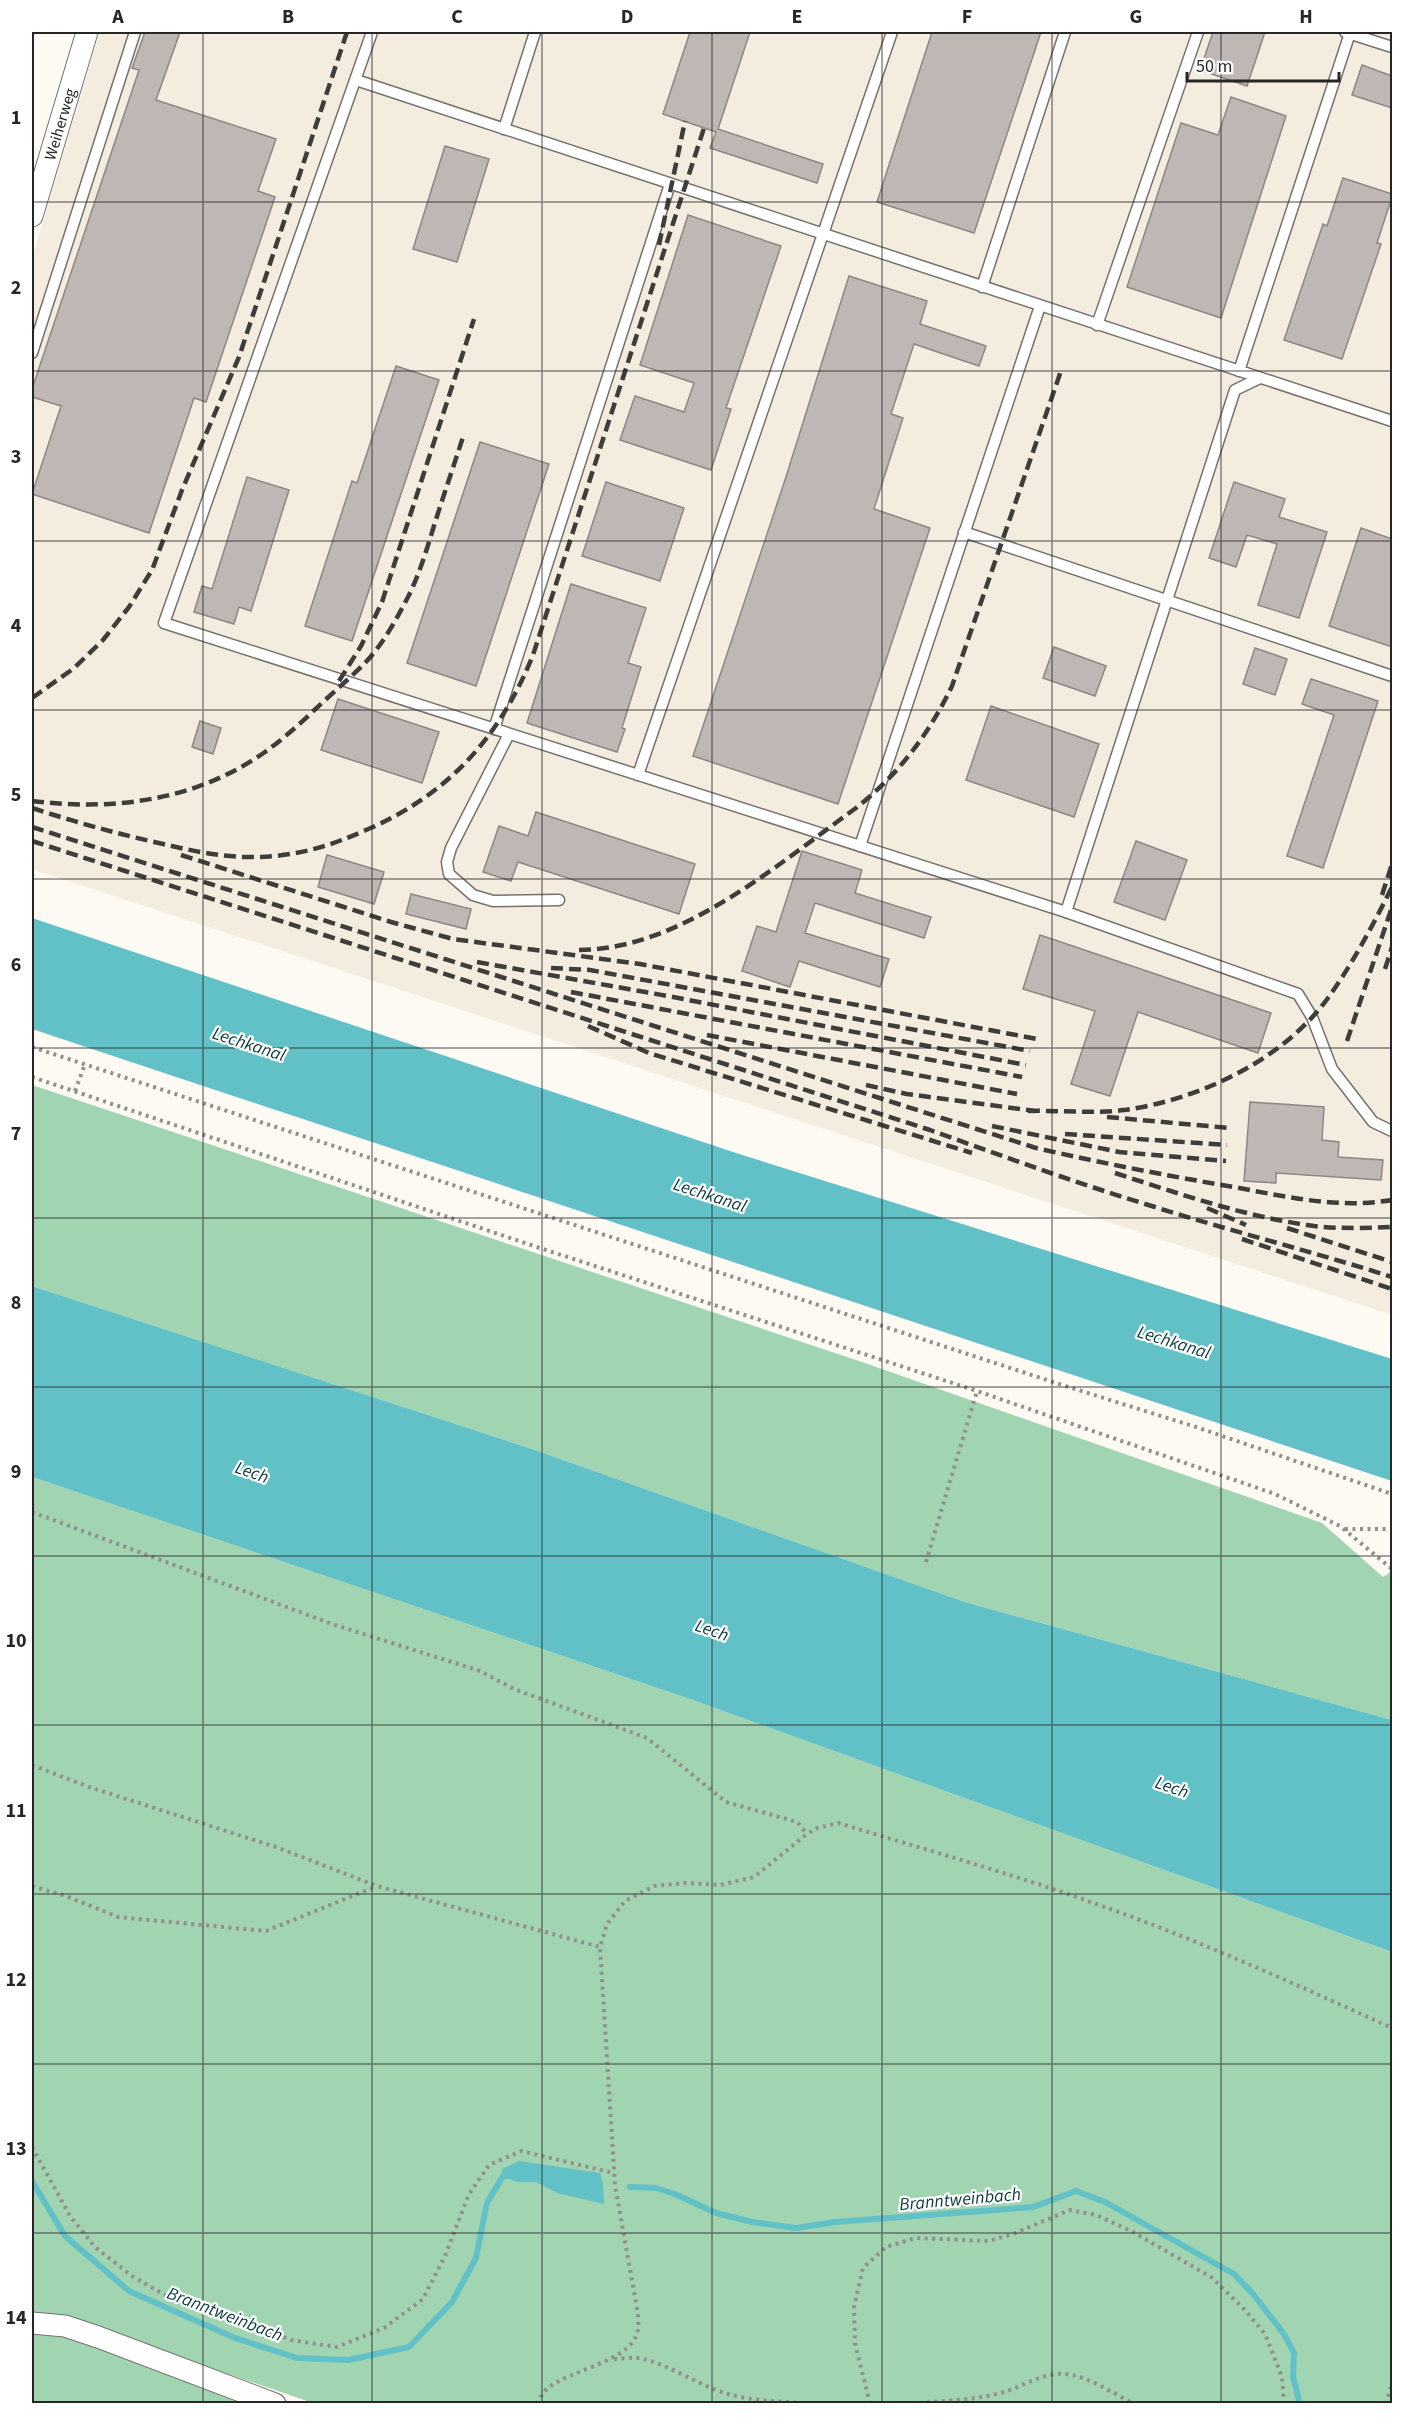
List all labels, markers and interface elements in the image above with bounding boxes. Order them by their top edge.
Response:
text: A [111,3,124,31]
text: B [282,3,294,31]
text: C [451,3,463,31]
text: D [621,3,633,31]
text: E [792,3,802,31]
text: F [962,3,972,31]
text: G [1130,3,1142,31]
text: H [1299,3,1313,31]
scale bar [1187,45,1338,83]
text: 50 m [1196,54,1232,79]
street label: Weiherweg [39,86,82,163]
text: 1 [11,104,21,132]
text: 2 [11,274,21,302]
text: 3 [11,443,21,471]
text: 4 [11,612,22,640]
text: 5 [11,781,21,809]
text: 6 [11,951,21,979]
water label: Lechkanal [209,1021,289,1068]
text: 7 [11,1120,21,1148]
water label: Lechkanal [670,1172,750,1219]
text: 8 [11,1289,21,1317]
water label: Lechkanal [1134,1319,1214,1366]
water label: Lech [232,1455,272,1490]
text: 9 [11,1458,21,1486]
water label: Lech [692,1613,732,1648]
text: 10 [5,1627,27,1655]
water label: Lech [1152,1770,1192,1805]
text: 11 [5,1797,27,1825]
text: 12 [5,1966,27,1994]
text: 13 [5,2135,27,2163]
water label: Branntweinbach [898,2182,1022,2217]
water label: Branntweinbach [163,2281,286,2348]
text: 14 [5,2304,27,2332]

